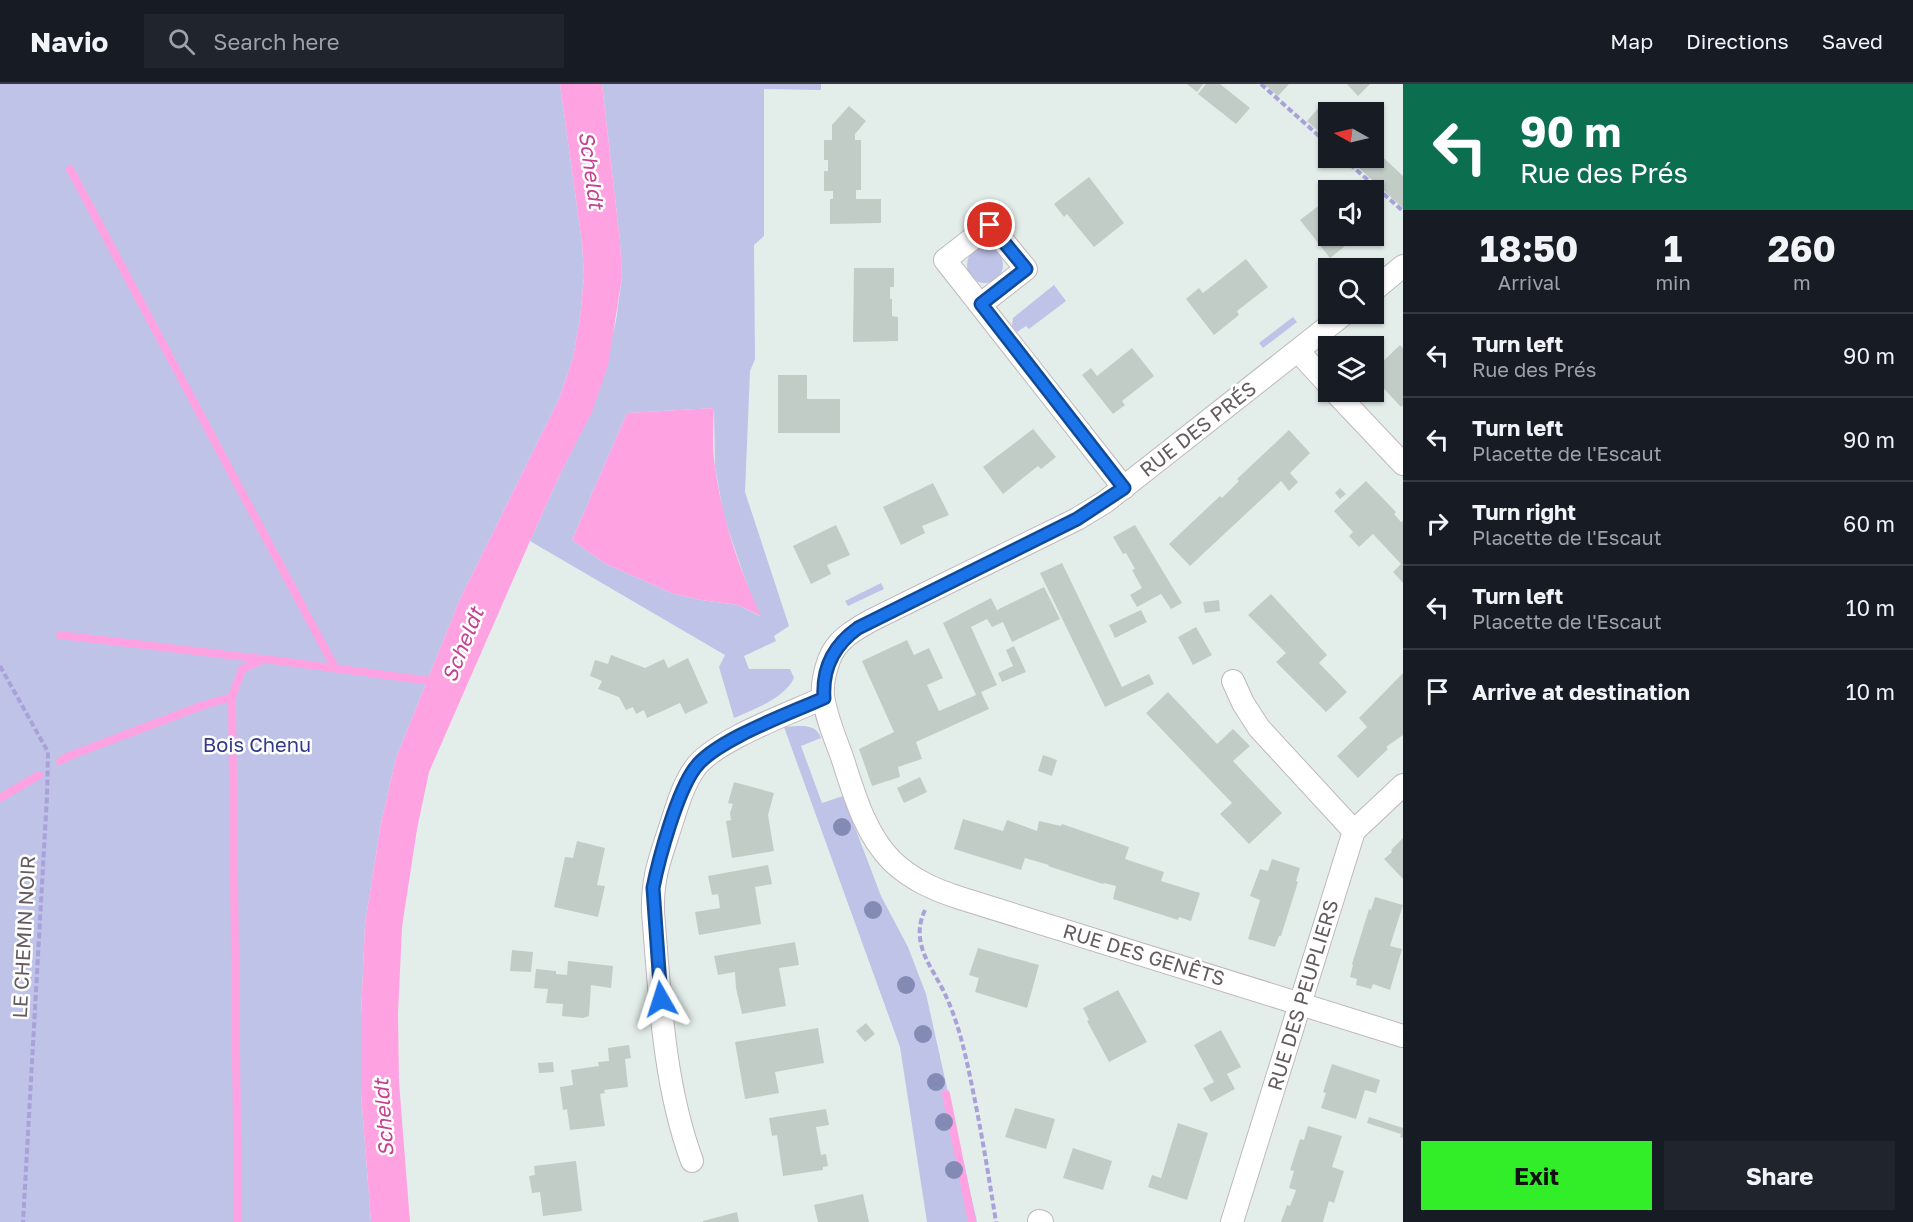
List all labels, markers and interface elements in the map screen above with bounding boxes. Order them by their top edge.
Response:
search box [144,14,564,68]
text: Navio [30,25,108,58]
icon: search [165,25,198,58]
text: Search here [213,28,339,55]
text: Map [1610,28,1653,54]
text: Directions [1686,28,1789,54]
text: Saved [1822,28,1883,54]
north arrow [1318,102,1384,168]
map controls [1318,102,1384,402]
text: 90 m [1520,106,1621,156]
icon: left [1421,108,1499,186]
water label: Scheldt [574,130,611,213]
text: Rue des Prés [1520,157,1688,189]
button: sound [1318,180,1384,246]
pin [964,199,1015,250]
icon: arrive [973,208,1006,241]
text: 18:50 [1480,227,1578,270]
text: 1 [1664,227,1682,270]
text: 260 [1768,227,1836,270]
button: search [1318,258,1384,324]
text: Arrival [1498,270,1561,294]
text: min [1655,270,1691,294]
text: m [1793,270,1811,294]
text: Turn left [1472,330,1563,357]
button: layers [1318,336,1384,402]
icon: left [1421,339,1454,372]
text: 90 m [1843,342,1895,369]
text: Rue des Prés [1472,357,1596,381]
street label: RUE DES PRÉS [1134,375,1260,481]
text: Turn left [1472,414,1563,441]
icon: left [1421,423,1454,456]
text: 90 m [1843,426,1895,453]
text: Placette de l'Escaut [1472,441,1662,465]
text: Turn right [1472,498,1576,525]
icon: right [1421,507,1454,540]
text: 60 m [1843,510,1895,537]
text: Placette de l'Escaut [1472,525,1662,549]
text: Turn left [1472,582,1563,609]
icon: left [1421,591,1454,624]
text: 10 m [1846,594,1895,621]
water label: Scheldt [435,601,490,686]
text: Placette de l'Escaut [1472,609,1662,633]
icon: arrive [1421,675,1454,708]
text: Arrive at destination [1472,678,1690,705]
text: 10 m [1846,678,1895,705]
park label: Bois Chenu [203,732,311,756]
street label: LE CHEMIN NOIR [7,855,39,1019]
street label: RUE DES PEUPLIERS [1262,896,1343,1093]
street label: RUE DES GENÊTS [1060,918,1228,990]
position arrow [629,967,693,1031]
water label: Scheldt [367,1076,399,1158]
button: Exit [1421,1141,1652,1210]
button: Share [1664,1141,1895,1210]

